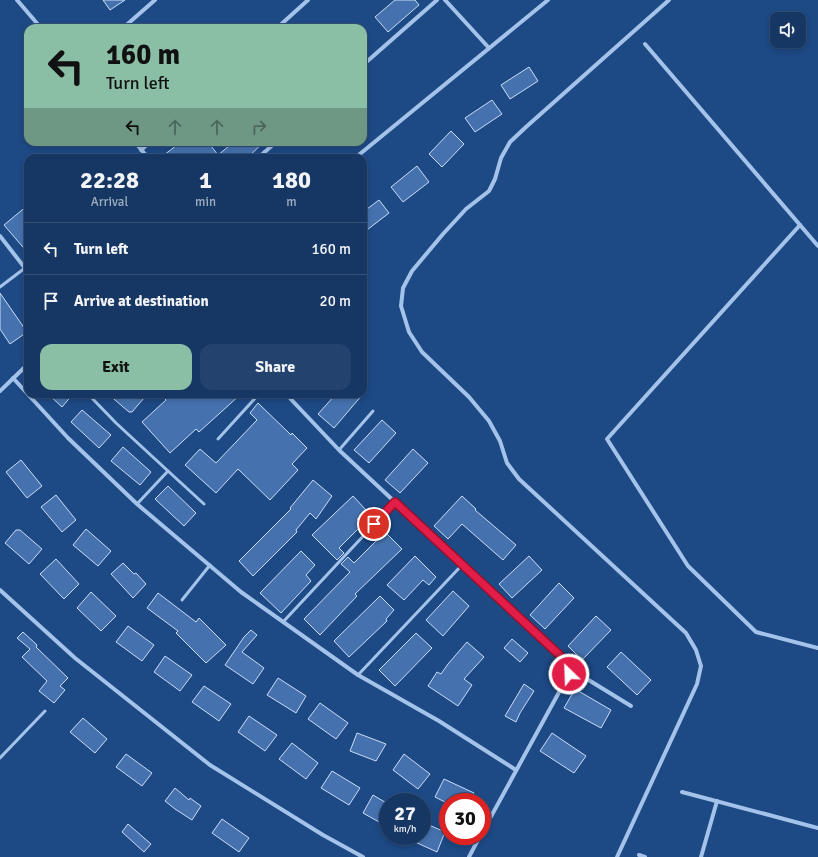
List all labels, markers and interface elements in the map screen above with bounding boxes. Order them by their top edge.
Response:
map controls [770,12,806,48]
button: sound [770,12,806,48]
text: 160 m [106,38,180,72]
icon: left [40,40,92,92]
text: Turn left [106,72,169,94]
icon: left [122,116,144,138]
icon: ahead [164,116,186,138]
icon: ahead [206,116,228,138]
icon: right [248,116,270,138]
text: 22:28 [80,165,139,195]
text: 1 [199,165,212,195]
text: 180 [272,165,311,195]
text: Arrival [91,194,128,210]
text: min [195,194,216,210]
text: m [286,194,297,210]
icon: left [40,238,62,260]
text: Turn left [74,240,128,258]
text: 160 m [311,240,351,258]
icon: arrive [40,290,62,312]
text: Arrive at destination [74,292,209,310]
text: 20 m [320,292,351,310]
button: Exit [40,344,192,390]
button: Share [200,344,351,390]
pin [357,507,391,541]
icon: arrive [363,513,385,535]
position arrow [548,653,590,695]
speed limit sign: 30 [439,793,491,845]
text: 27 [394,801,416,826]
text: km/h [394,823,416,835]

